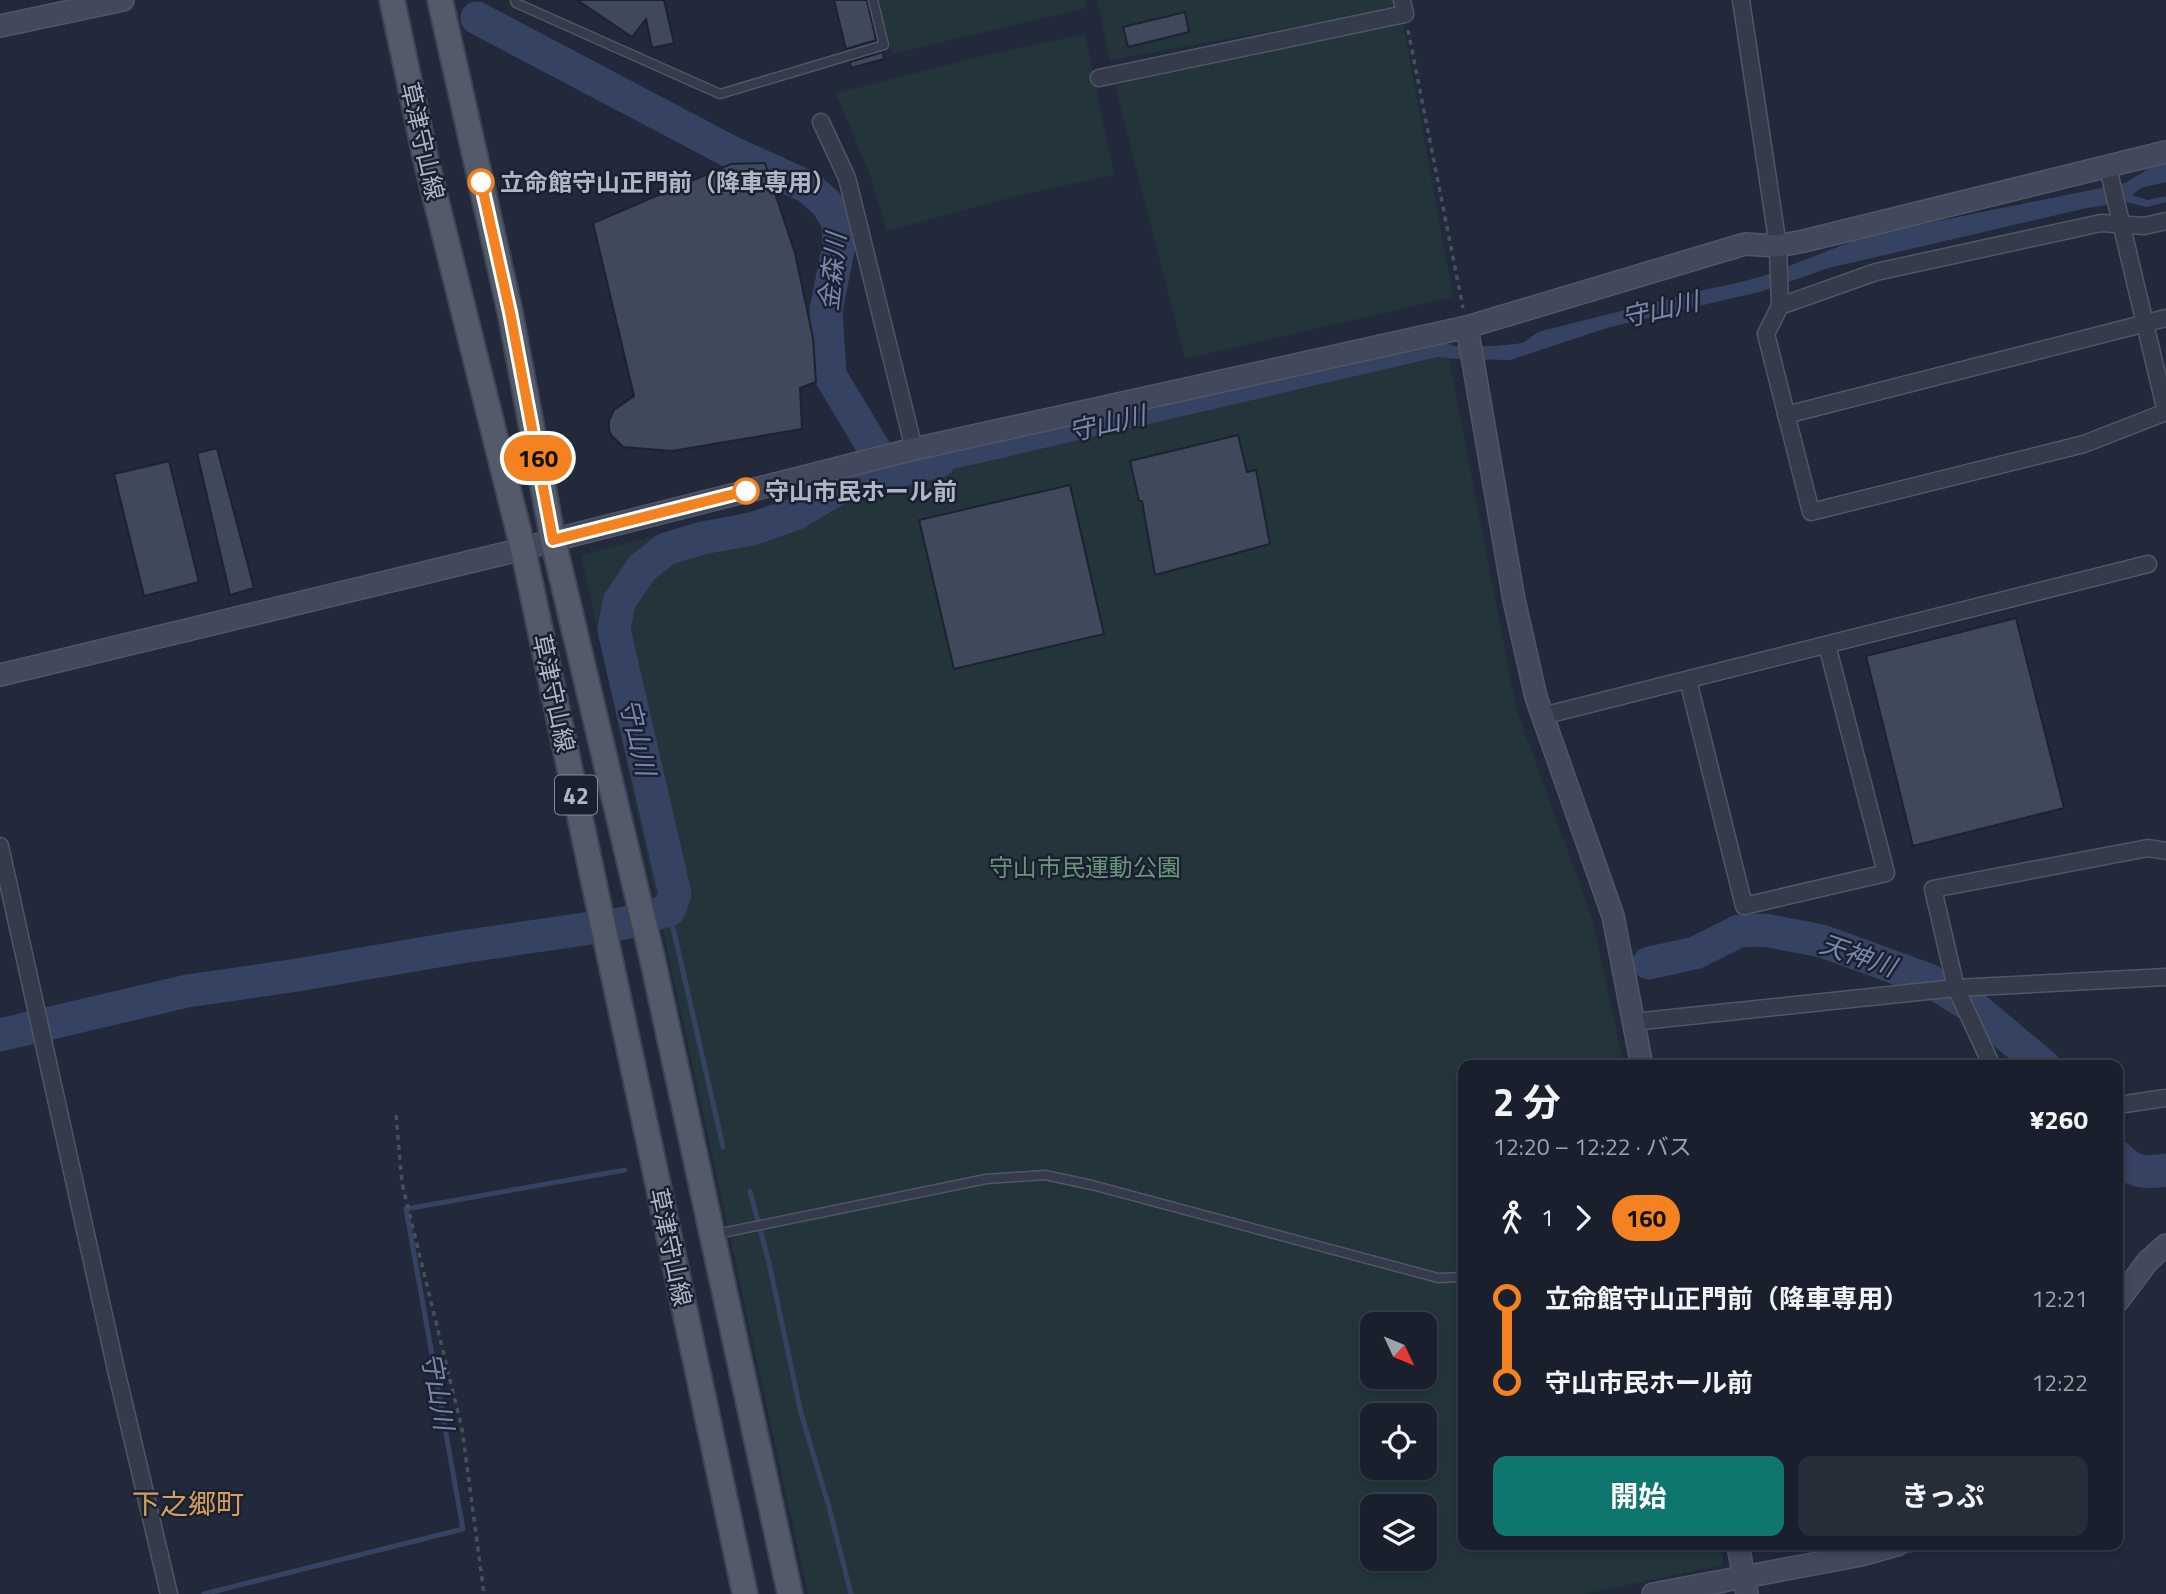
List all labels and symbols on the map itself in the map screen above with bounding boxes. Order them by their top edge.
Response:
street label: 草津守山線 [392,78,454,204]
place label: 立命館守山正門前（降車専用） [500,164,836,200]
marker: 立命館守山正門前（降車専用） [468,169,494,195]
water label: 金森川 [809,228,856,313]
water label: 守山川 [1618,281,1705,337]
water label: 守山川 [1065,395,1152,451]
line badge: 160 [498,435,578,481]
place label: 守山市民ホール前 [765,473,957,509]
marker: 守山市民ホール前 [733,478,759,504]
street label: 草津守山線 [524,631,584,755]
water label: 守山川 [610,695,666,782]
road number: 42 [555,776,597,814]
park label: 守山市民運動公園 [989,849,1181,885]
water label: 天神川 [1815,924,1904,987]
street label: 草津守山線 [641,1185,701,1309]
north arrow [1360,1312,1437,1390]
water label: 守山川 [412,1349,464,1436]
district label: 下之郷町 [132,1482,244,1525]

